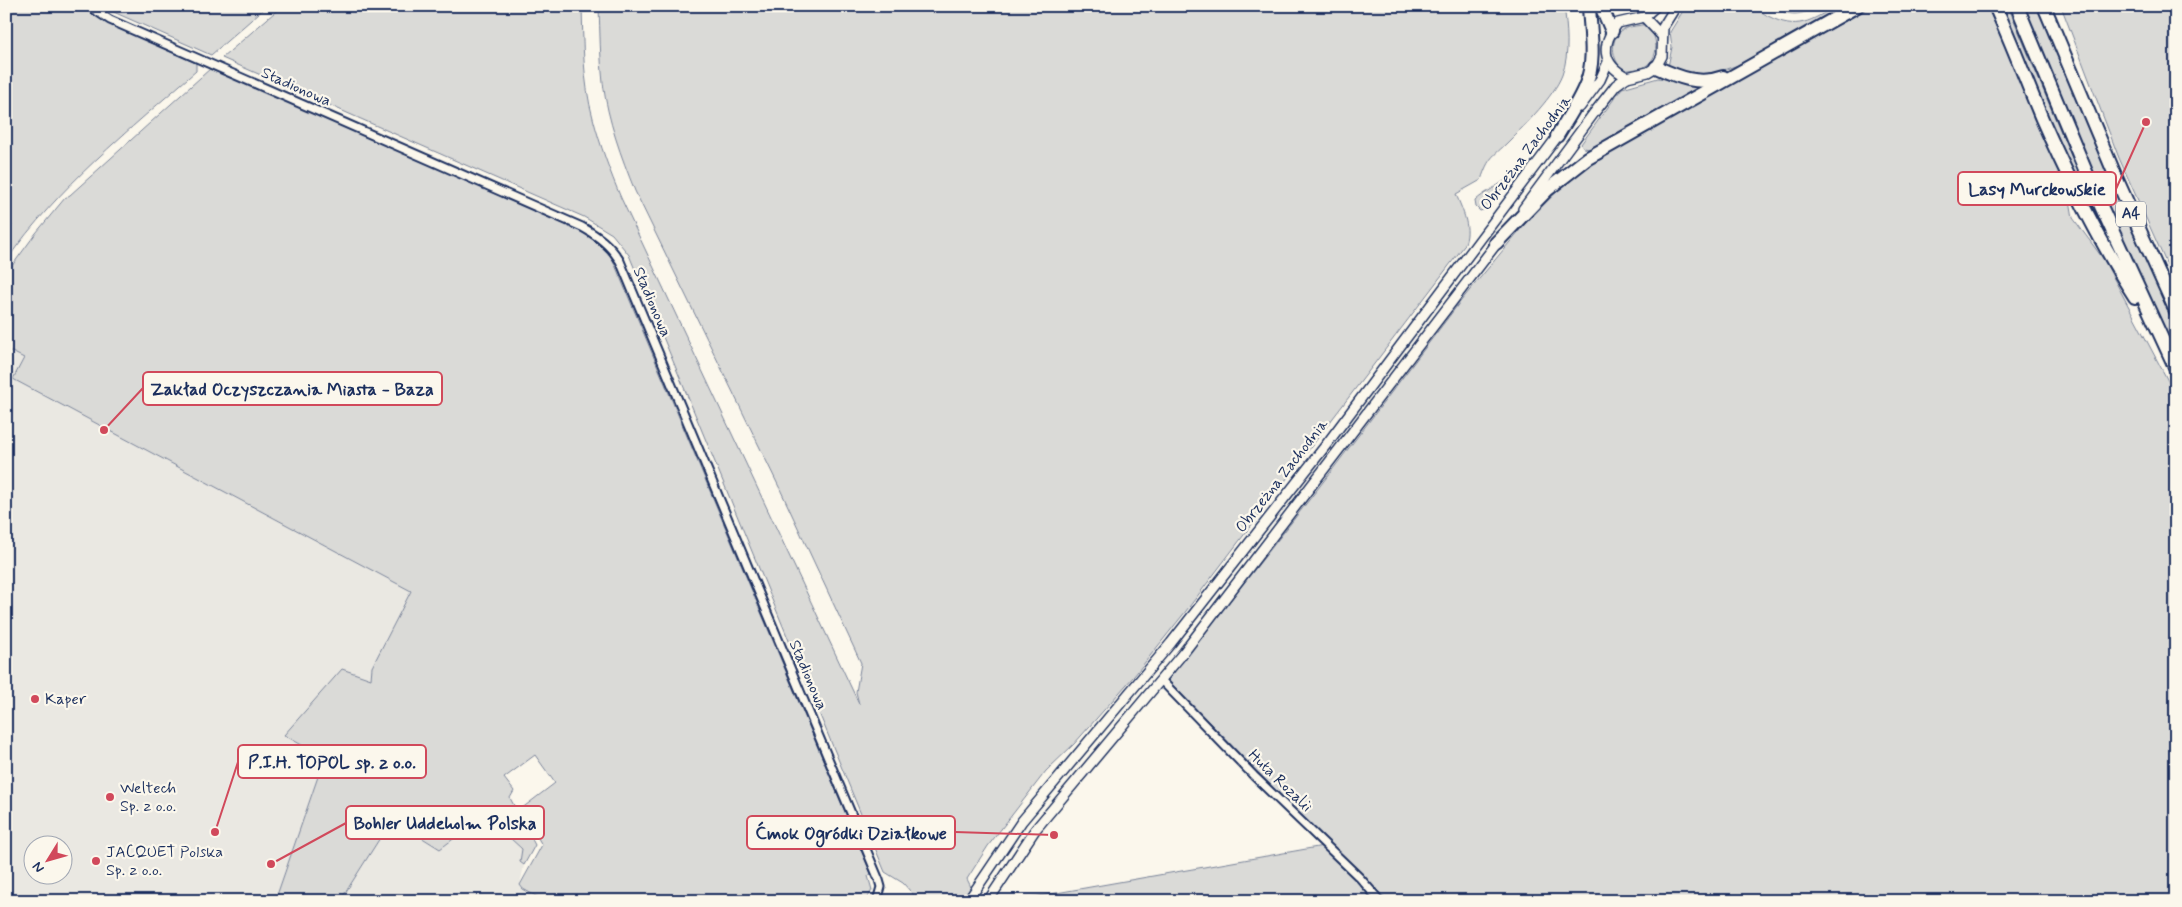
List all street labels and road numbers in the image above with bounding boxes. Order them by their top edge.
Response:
street label: Stadionowa [258,62,334,112]
street label: Obrzeżna Zachodnia [1476,91,1576,215]
road number: A4 [2116,202,2146,226]
street label: Stadionowa [628,264,676,340]
street label: Obrzeżna Zachodnia [1231,414,1333,537]
street label: Stadionowa [784,637,832,713]
street label: Huta Rozalii [1243,745,1317,817]

